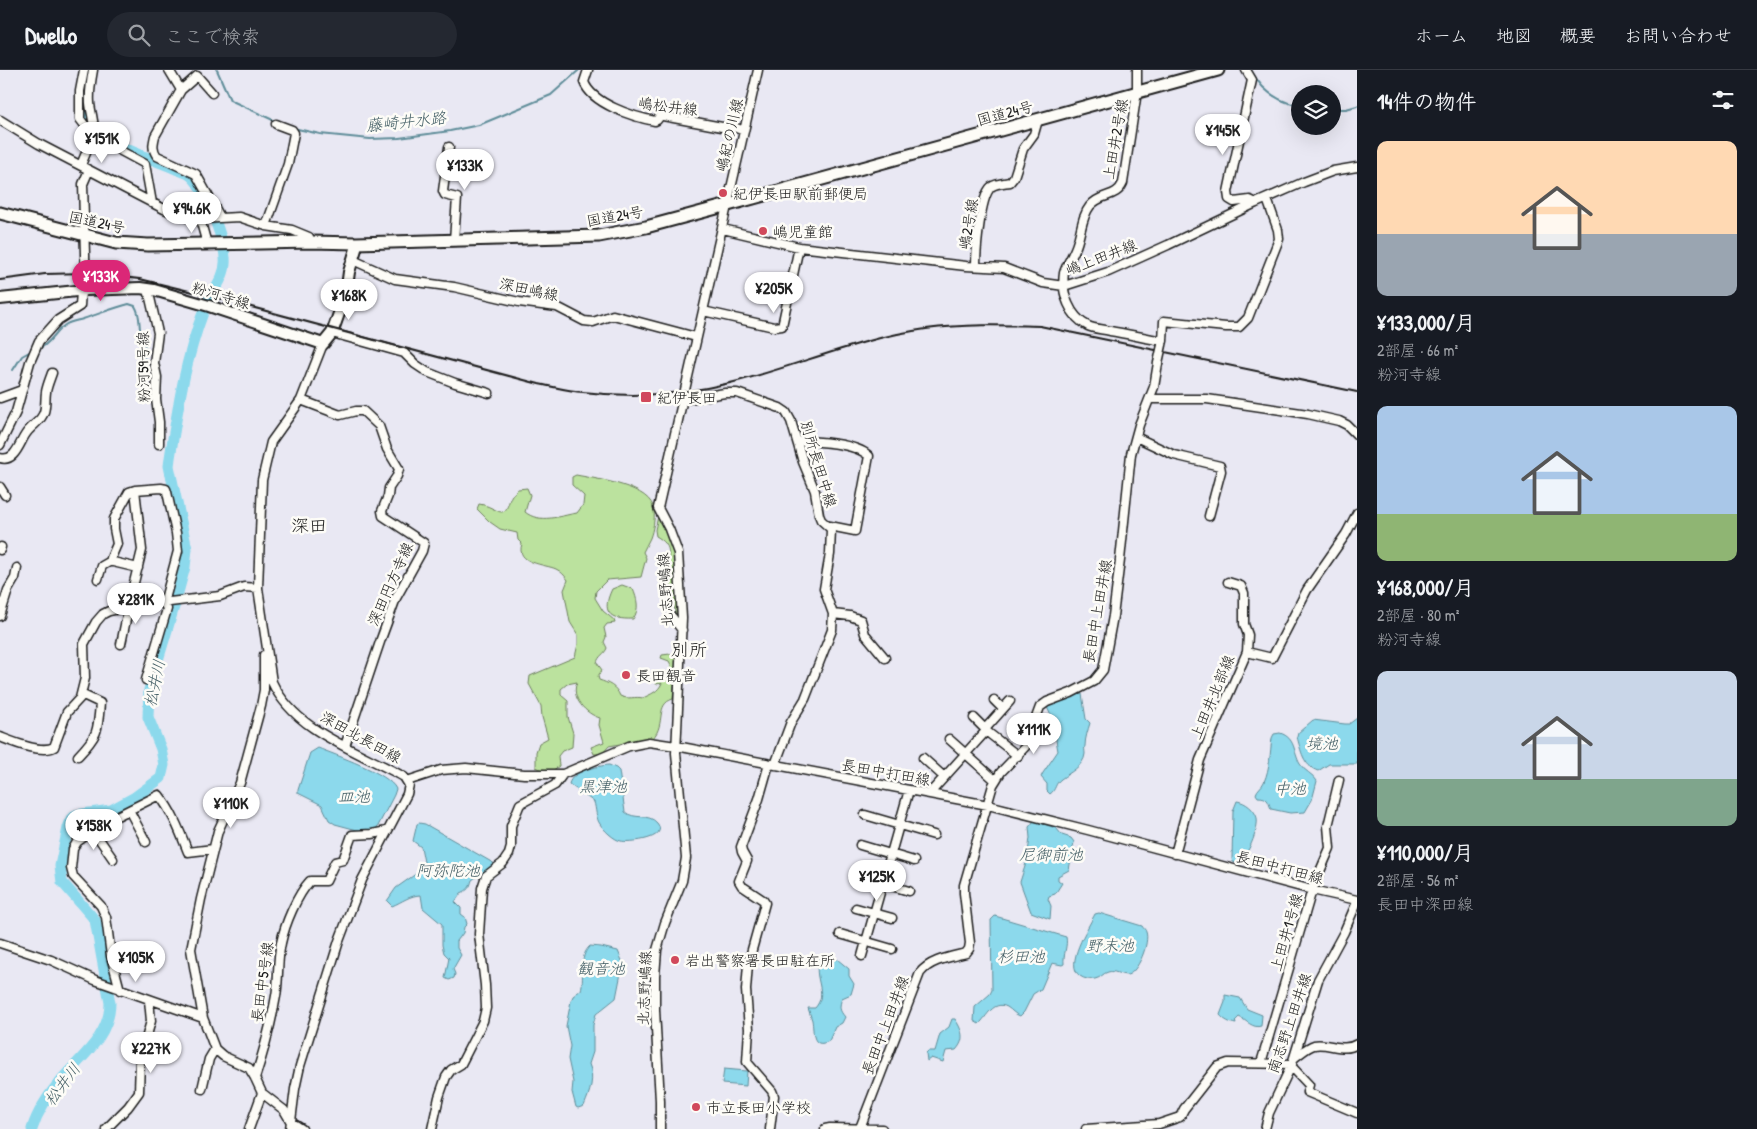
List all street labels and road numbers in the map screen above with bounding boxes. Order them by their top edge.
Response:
street label: 嶋松井線 [637,92,699,120]
street label: 国道24号 [974,95,1036,131]
street label: 嶋紀の川線 [710,96,748,174]
street label: 上田井2号線 [1098,97,1132,181]
street label: 嶋2号線 [953,197,983,251]
street label: 国道24号 [585,201,645,231]
street label: 国道24号 [67,206,127,238]
street label: 嶋上田井線 [1062,234,1140,280]
street label: 深田嶋線 [497,272,561,306]
street label: 粉河寺線 [189,276,253,314]
street label: 粉河59号線 [132,331,154,403]
street label: 別所長田中線 [796,418,842,510]
street label: 深田円方寺線 [362,539,418,629]
street label: 北志野嶋線 [652,552,678,628]
street label: 長田中上田井線 [1078,557,1116,665]
street label: 上田井北部線 [1185,651,1239,743]
street label: 深田北長田線 [317,706,405,768]
street label: 長田中打田線 [840,754,932,790]
street label: 長田中打田線 [1234,845,1326,889]
street label: 上田井1号線 [1265,890,1307,974]
street label: 長田中5号線 [246,940,278,1024]
street label: 北志野嶋線 [632,950,656,1026]
street label: 南志野上田井線 [1262,970,1316,1076]
street label: 長田中上田井線 [856,972,914,1078]

